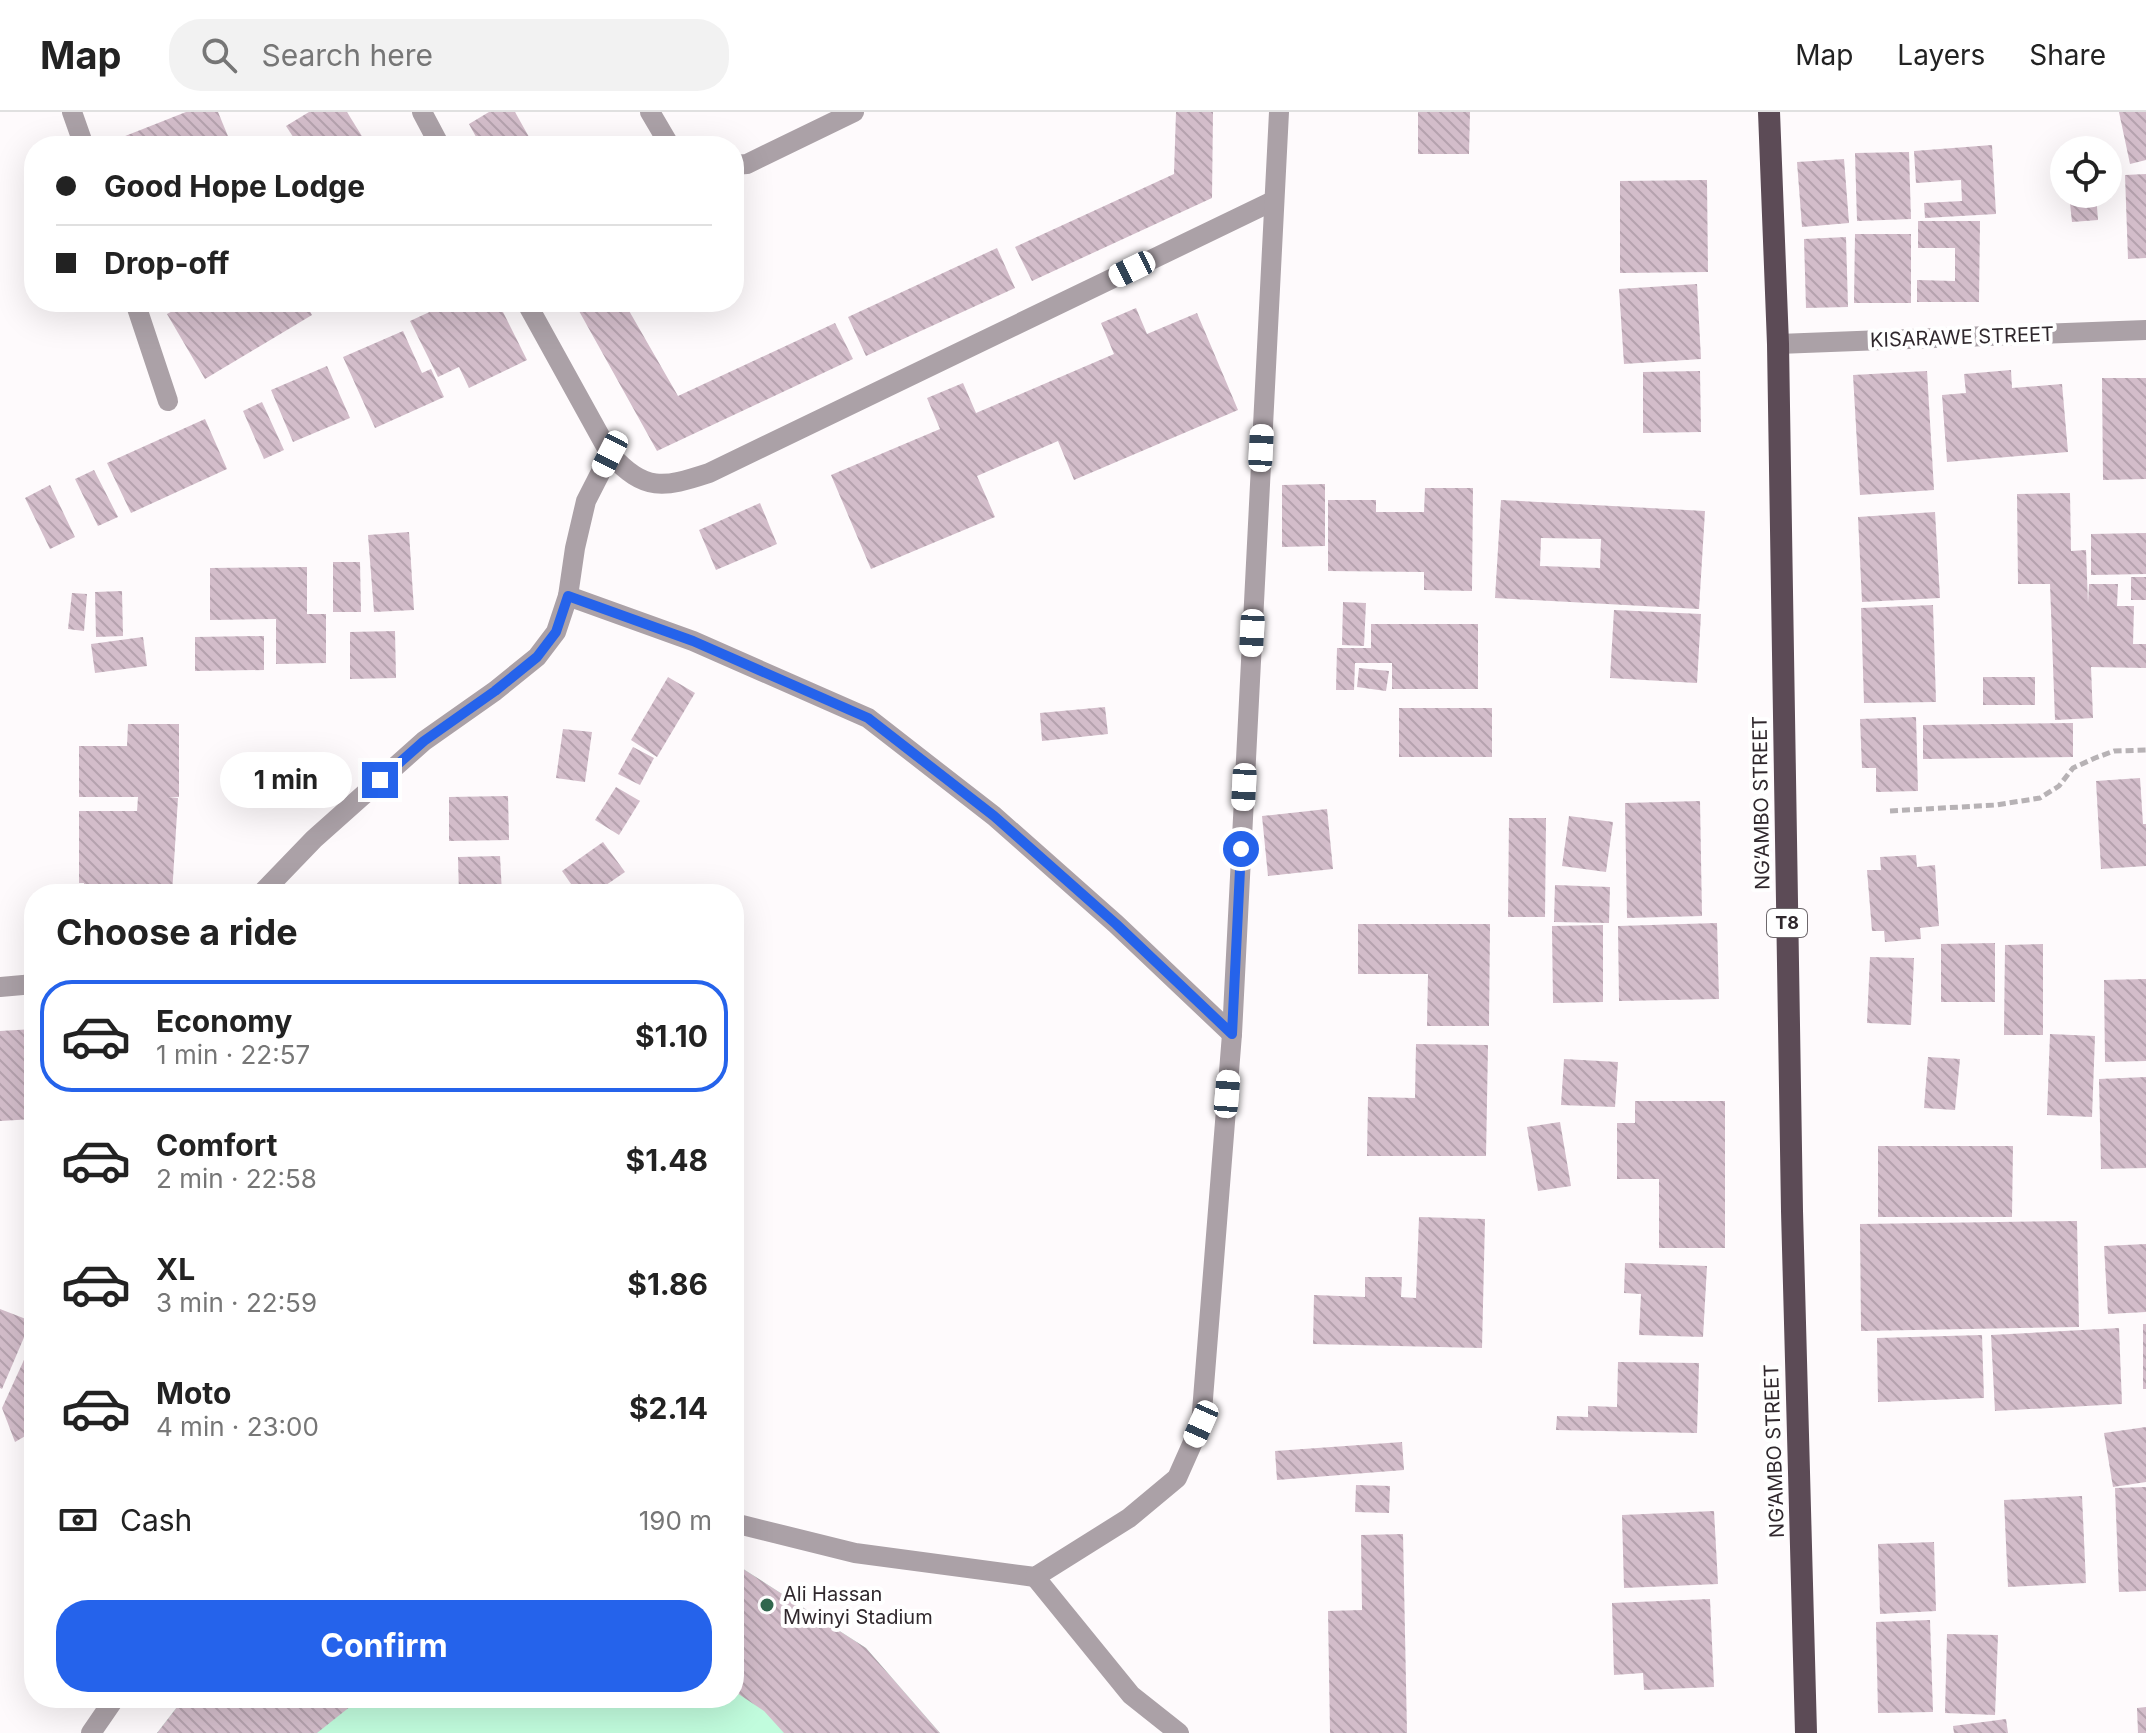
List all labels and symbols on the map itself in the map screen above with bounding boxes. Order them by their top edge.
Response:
car [1105,248,1159,290]
street label: KISARAWE STREET [1870,322,2054,352]
car [1248,423,1274,473]
car [588,427,632,481]
car [1239,608,1265,658]
street label: NG’AMBO STREET [1747,716,1775,890]
callout: 1 min [220,752,352,808]
route end [362,762,398,798]
car [1231,762,1257,812]
route start [1223,831,1259,867]
road number: T8 [1767,909,1807,937]
car [1213,1069,1241,1119]
street label: NG’AMBO STREET [1759,1364,1789,1538]
car [1180,1397,1222,1451]
place label: Ali Hassan Mwinyi Stadium [783,1582,933,1629]
marker: Ali Hassan Mwinyi Stadium [758,1596,776,1614]

